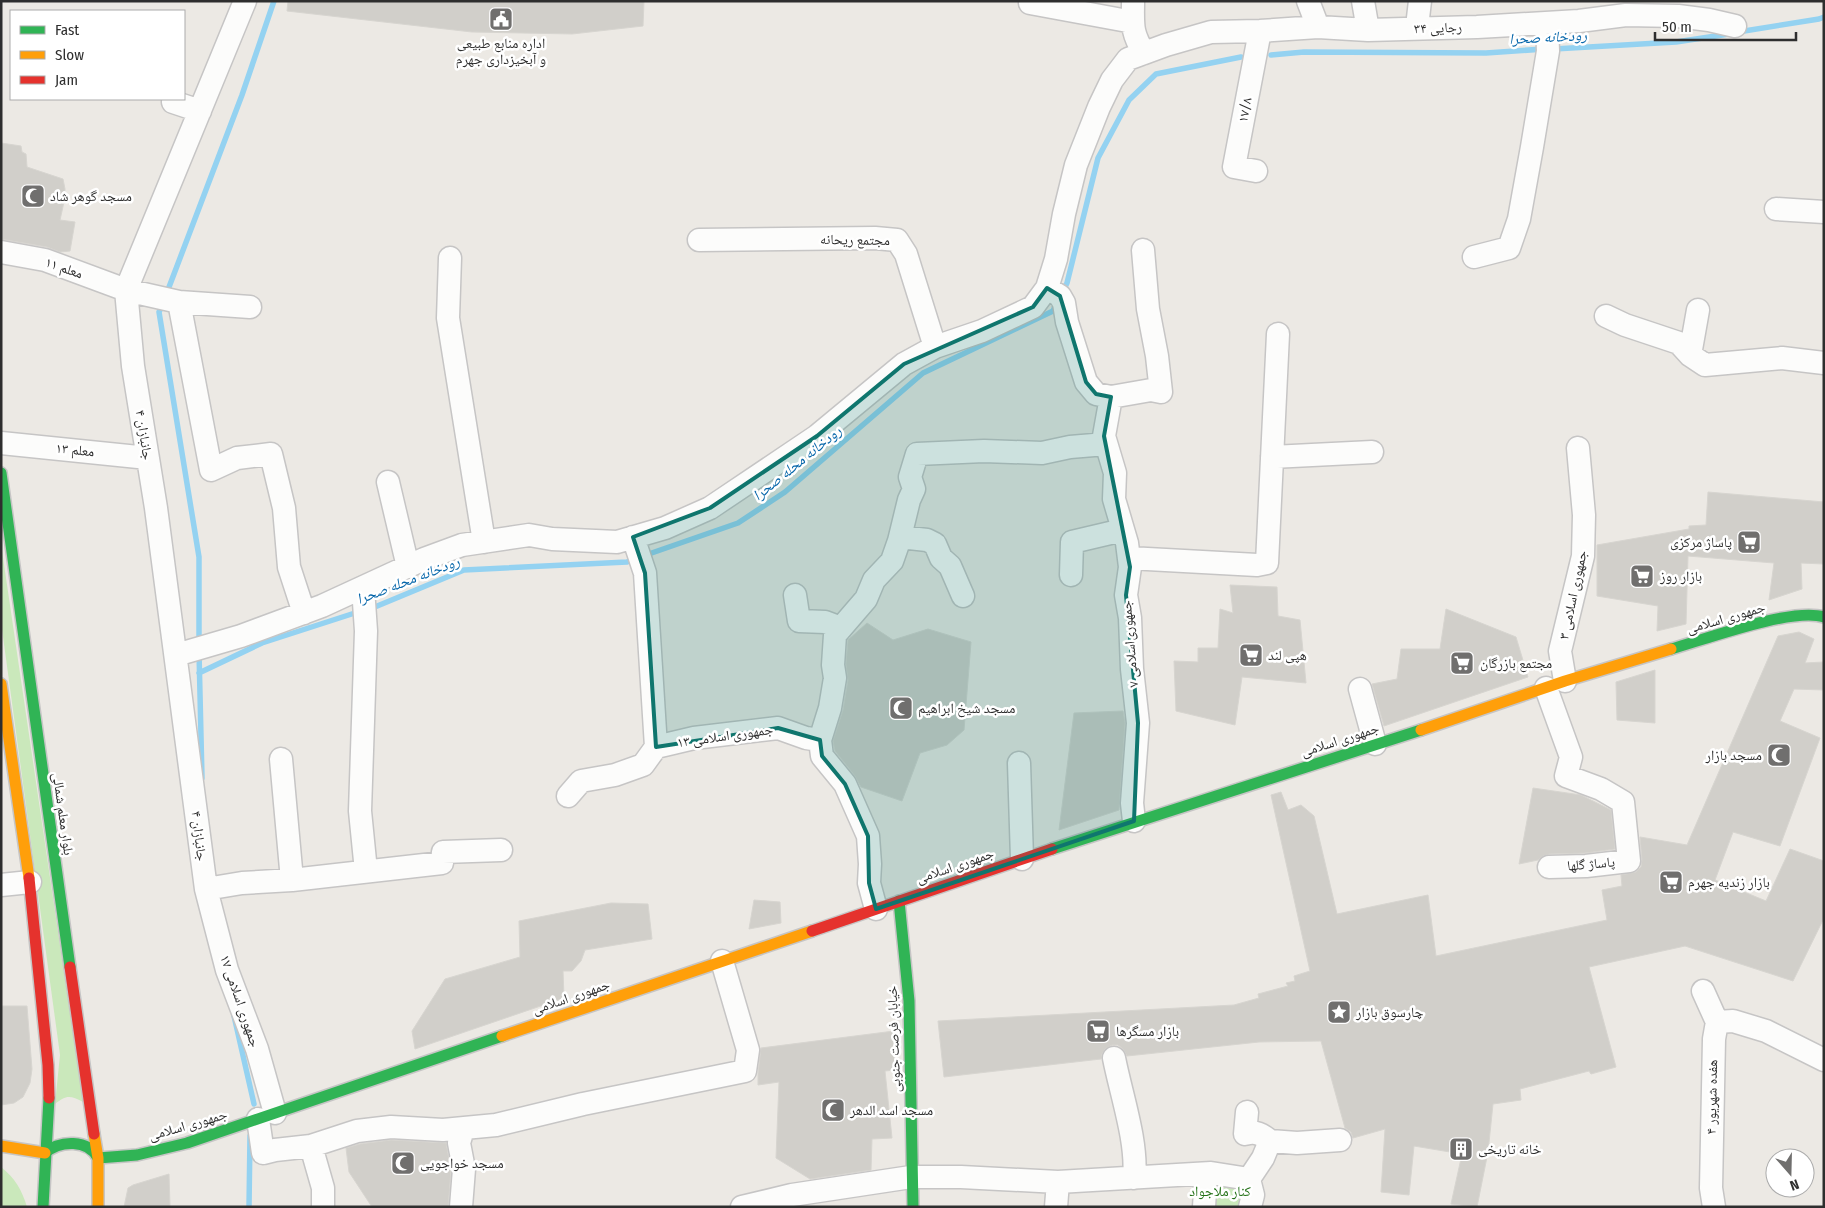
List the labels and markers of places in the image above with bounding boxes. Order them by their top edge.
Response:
public building icon: اداره منابع طبیعی و آبخیزداری جهرم [488,6,514,32]
place label: اداره منابع طبیعی و آبخیزداری جهرم [456,35,546,69]
mosque icon: مسجد گوهر شاد [20,183,46,209]
place label: مسجد گوهر شاد [50,188,132,205]
supermarket icon: پاساژ مرکزی [1736,529,1762,555]
place label: پاساژ مرکزی [1670,534,1732,551]
supermarket icon: بازار روز [1629,563,1655,589]
place label: بازار روز [1659,568,1702,585]
supermarket icon: هپی لند [1238,642,1264,668]
place label: هپی لند [1268,647,1307,664]
supermarket icon: مجتمع بازرگان [1449,650,1475,676]
place label: مجتمع بازرگان [1480,655,1552,673]
mosque icon: مسجد شیخ ابراهیم [888,695,914,721]
place label: مسجد شیخ ابراهیم [918,700,1016,718]
mosque icon: مسجد بازار [1766,742,1792,768]
place label: مسجد بازار [1705,747,1762,764]
supermarket icon: بازار زندیه جهرم [1658,869,1684,895]
place label: بازار زندیه جهرم [1688,874,1770,892]
place icon: چارسوق بازار [1326,999,1352,1025]
place label: چارسوق بازار [1355,1004,1424,1021]
supermarket icon: بازار مسگرها [1085,1018,1111,1044]
place label: بازار مسگرها [1116,1023,1179,1040]
mosque icon: مسجد اسد الدهر [820,1097,846,1123]
place label: مسجد اسد الدهر [849,1102,933,1119]
building icon: خانه تاریخی [1448,1136,1474,1162]
place label: خانه تاریخی [1478,1141,1542,1158]
mosque icon: مسجد خواجویی [390,1150,416,1176]
place label: مسجد خواجویی [420,1155,504,1172]

